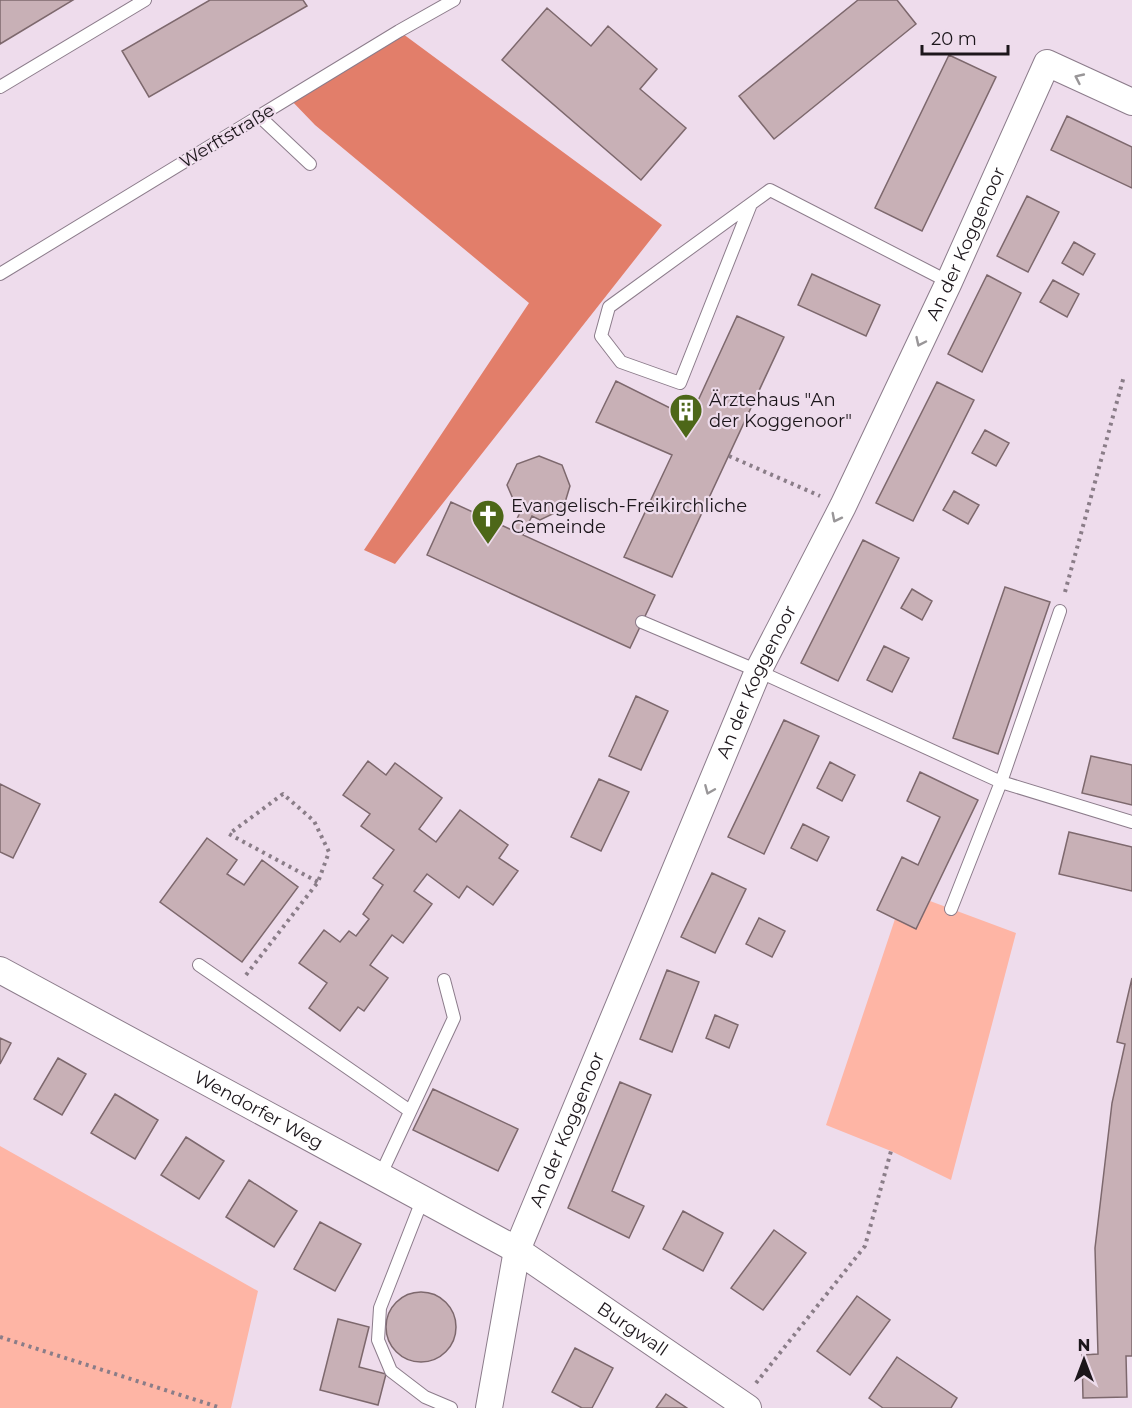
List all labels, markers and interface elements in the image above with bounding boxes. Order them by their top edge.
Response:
scale bar [922,18,1008,56]
text: 20 m [931,28,977,50]
one-way arrow [1074,73,1085,85]
street label: Werftstraße [176,99,278,173]
street label: An der Koggenoor [921,163,1010,324]
one-way arrow [916,336,928,347]
place label: Ärztehaus "An der Koggenoor" [709,389,852,432]
building icon: Ärztehaus "An der Koggenoor" [668,392,704,439]
place label: Evangelisch-Freikirchliche Gemeinde [511,495,747,538]
church icon: Evangelisch-Freikirchliche Gemeinde [470,498,506,545]
one-way arrow [832,512,844,523]
street label: An der Koggenoor [712,602,801,762]
one-way arrow [704,783,716,794]
street label: An der Koggenoor [525,1049,609,1210]
street label: Wendorfer Weg [190,1066,327,1154]
street label: Burgwall [593,1297,672,1361]
north arrow [1054,1330,1114,1390]
text: N [1078,1336,1090,1355]

